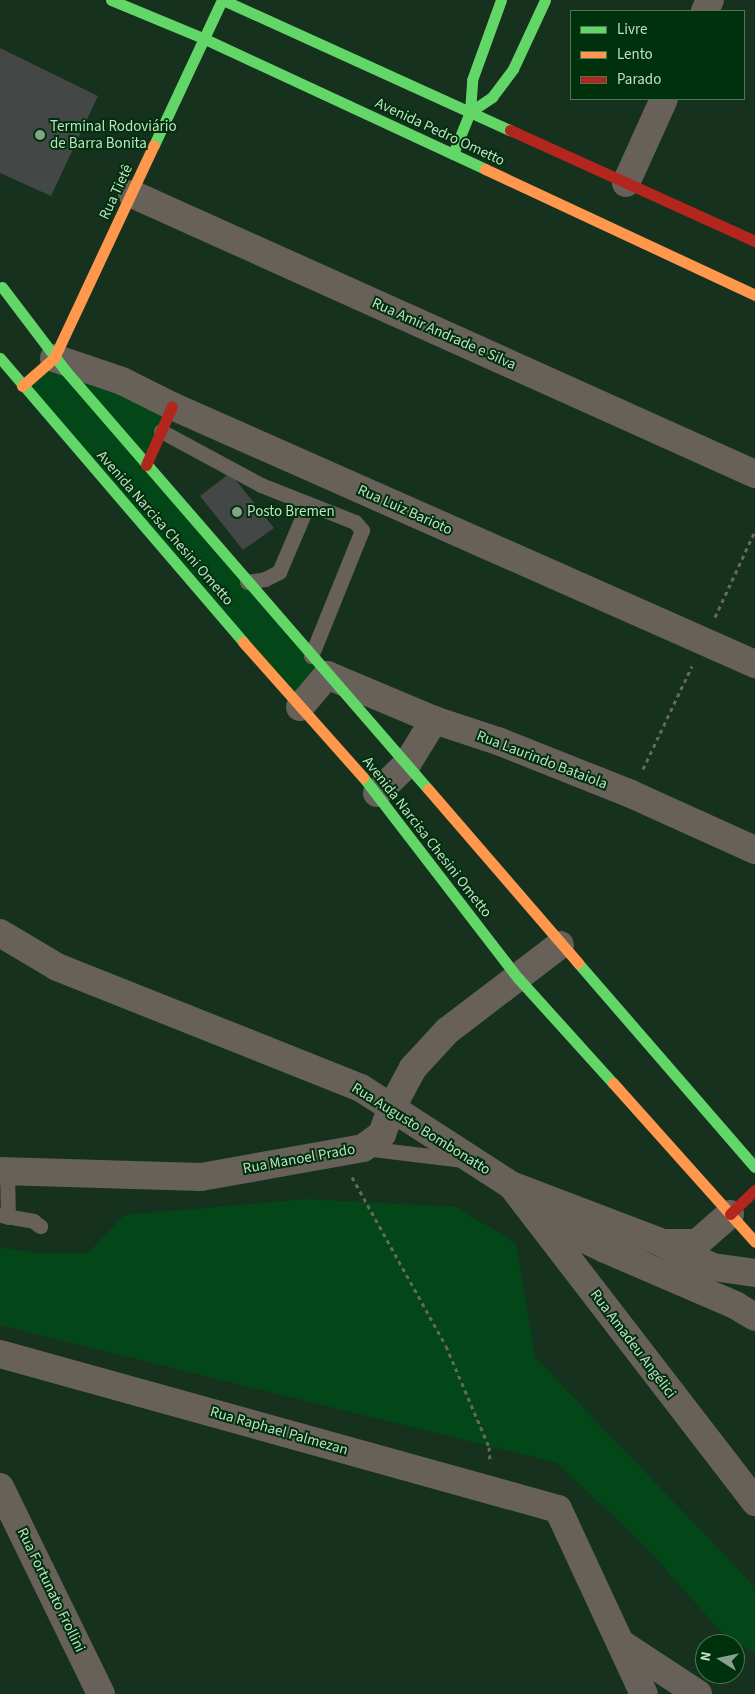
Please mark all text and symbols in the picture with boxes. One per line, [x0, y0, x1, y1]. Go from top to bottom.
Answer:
legend [570, 10, 745, 100]
text: Livre [617, 19, 647, 40]
text: Lento [617, 44, 653, 65]
text: Parado [617, 69, 661, 90]
street label: Avenida Pedro Ometto [372, 94, 508, 170]
place label: Terminal Rodoviário de Barra Bonita [50, 117, 177, 152]
marker: Terminal Rodoviário de Barra Bonita [34, 129, 46, 141]
street label: Rua Tietê [95, 162, 137, 222]
street label: Rua Amir Andrade e Silva [369, 294, 519, 374]
street label: Avenida Narcisa Chesini Ometto [93, 447, 237, 609]
street label: Rua Luiz Barioto [355, 481, 455, 539]
place label: Posto Bremen [247, 503, 335, 521]
marker: Posto Bremen [231, 506, 243, 518]
street label: Rua Laurindo Bataiola [474, 727, 610, 793]
street label: Avenida Narcisa Chesini Ometto [359, 753, 495, 921]
street label: Rua Augusto Bombonatto [348, 1079, 494, 1179]
street label: Rua Manoel Prado [241, 1140, 357, 1178]
street label: Rua Amadeu Angélici [586, 1286, 680, 1402]
street label: Rua Raphael Palmezan [208, 1403, 350, 1459]
street label: Rua Fortunato Frollini [13, 1525, 89, 1655]
north arrow [695, 1634, 745, 1684]
text: N [696, 1650, 717, 1663]

